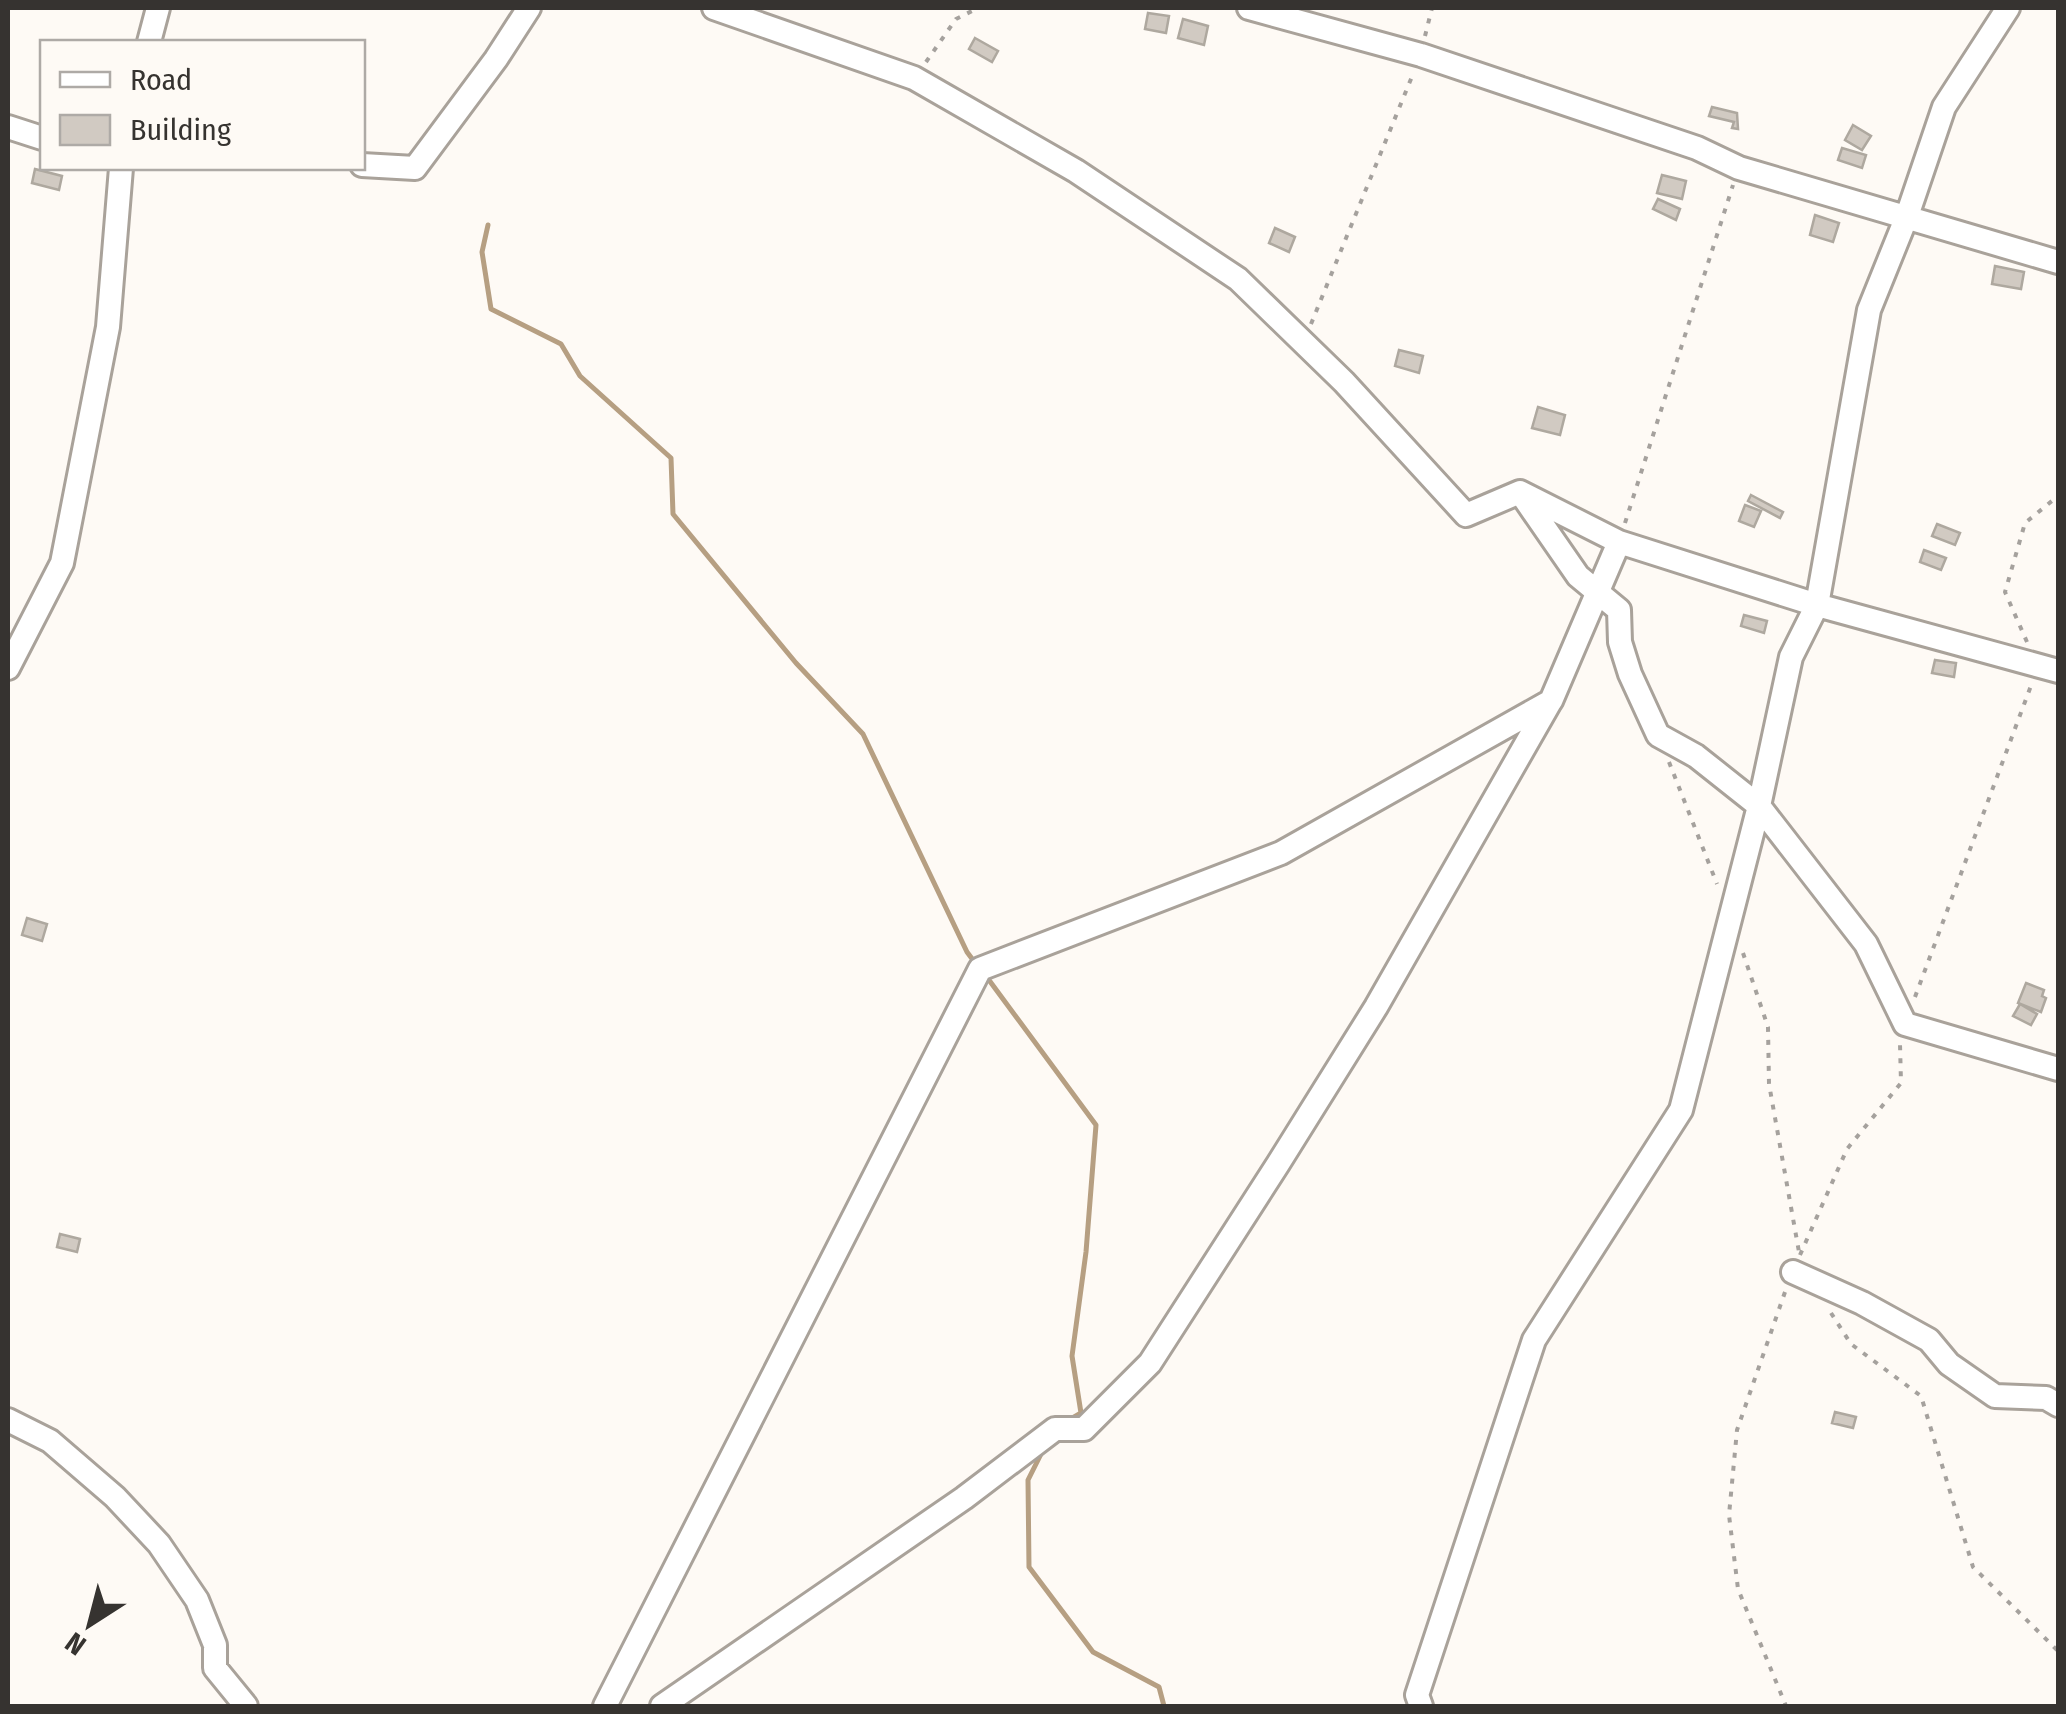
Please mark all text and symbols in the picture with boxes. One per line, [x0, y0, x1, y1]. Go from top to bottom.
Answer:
legend [40, 40, 365, 170]
text: Road [130, 62, 192, 98]
text: Building [130, 112, 232, 148]
north arrow [40, 1574, 140, 1674]
text: N [59, 1626, 92, 1662]

